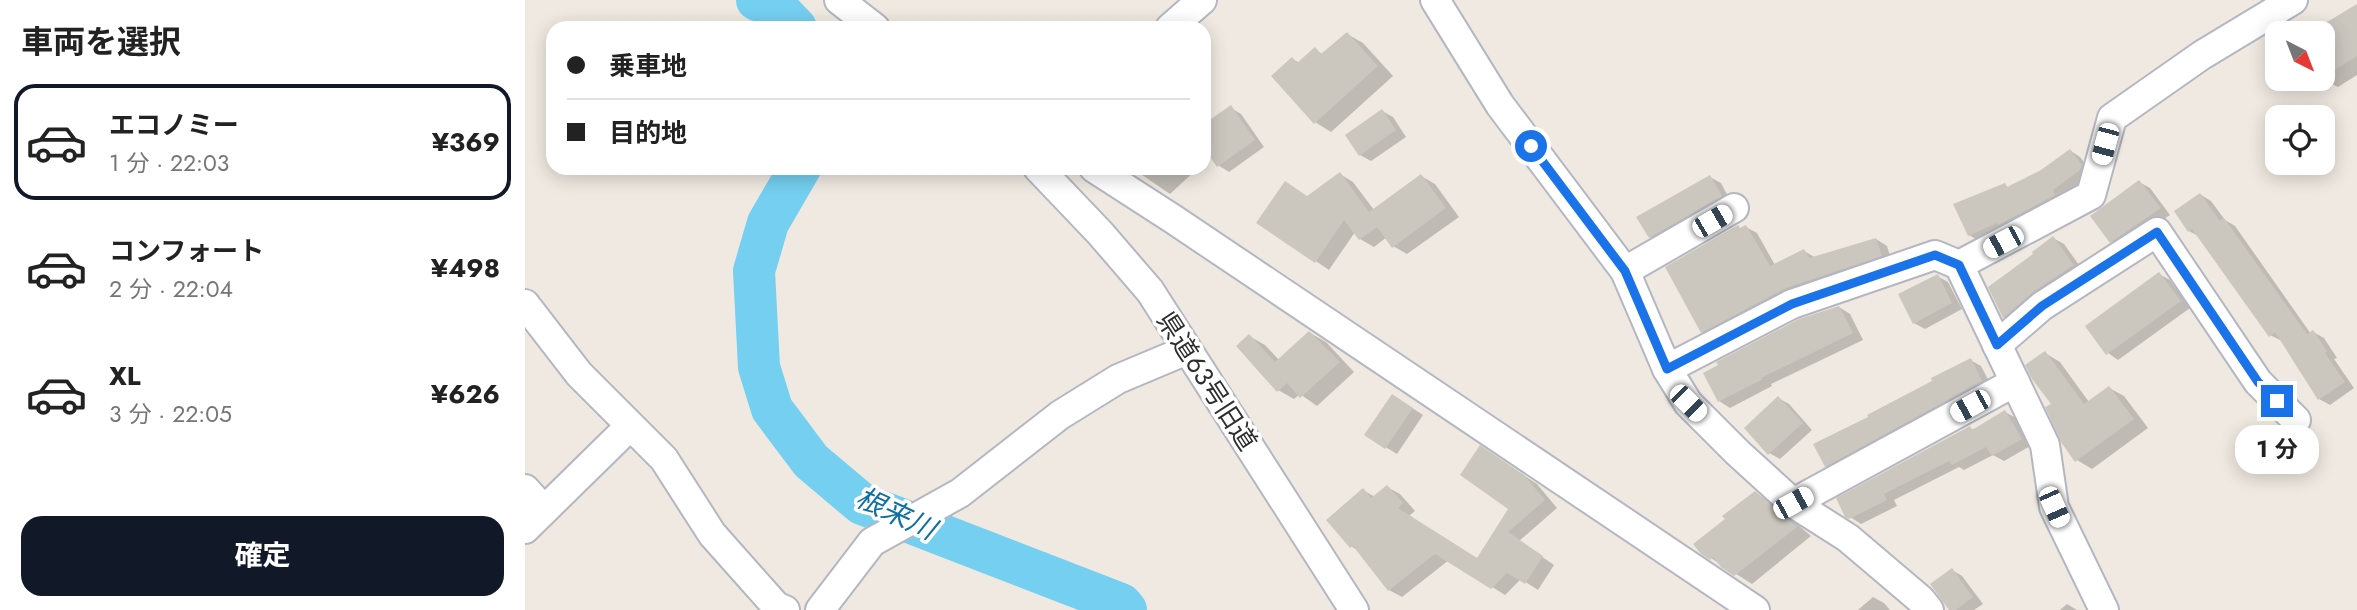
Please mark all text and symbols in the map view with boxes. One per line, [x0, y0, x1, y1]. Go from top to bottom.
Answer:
text: 車両を選択 [21, 19, 181, 65]
north arrow [2265, 21, 2335, 91]
map controls [2265, 21, 2335, 175]
text: 乗車地 [609, 47, 687, 85]
button: locate [2265, 105, 2335, 175]
text: エコノミー [109, 106, 239, 144]
icon: car [25, 111, 88, 174]
text: 目的地 [609, 114, 687, 152]
car [2090, 121, 2121, 167]
text: ¥369 [432, 123, 500, 161]
route start [1515, 130, 1547, 162]
text: 1 分 · 22:03 [109, 146, 229, 180]
car [1689, 201, 1736, 241]
car [1980, 223, 2027, 261]
text: コンフォート [109, 232, 264, 270]
icon: car [25, 237, 88, 300]
text: ¥498 [431, 249, 500, 287]
text: 2 分 · 22:04 [109, 272, 233, 306]
street label: 県道63号旧道 [1148, 304, 1266, 458]
text: XL [109, 357, 141, 395]
icon: car [25, 363, 88, 426]
text: ¥626 [431, 375, 500, 413]
car [1666, 381, 1711, 425]
route end [2261, 385, 2293, 417]
car [1947, 387, 1994, 425]
text: 3 分 · 22:05 [109, 397, 232, 431]
callout: 1 分 [2235, 426, 2319, 474]
text: 1 分 [2256, 432, 2298, 466]
water label: 根来川 [849, 477, 945, 551]
car [1770, 484, 1817, 522]
car [2036, 484, 2073, 530]
button: 確定 [21, 516, 504, 596]

